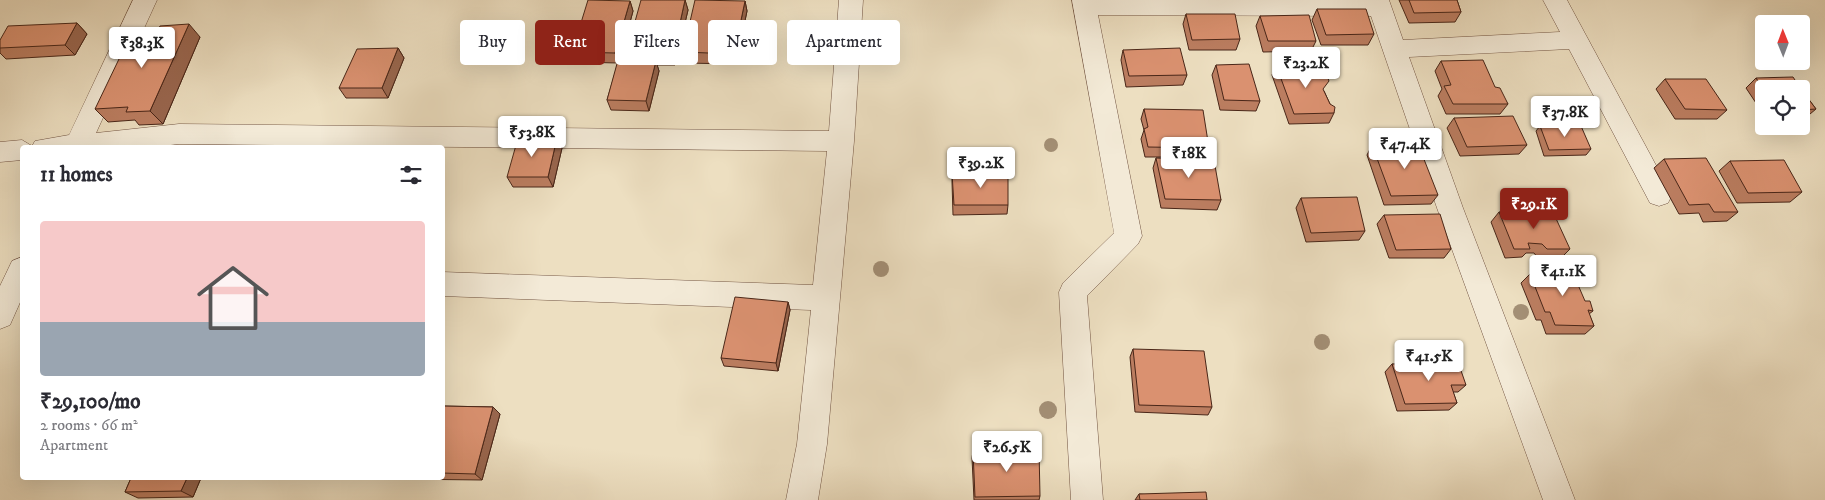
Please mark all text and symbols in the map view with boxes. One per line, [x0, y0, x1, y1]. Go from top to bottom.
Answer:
north arrow [1755, 15, 1810, 70]
map controls [1755, 15, 1810, 135]
chip: Buy [460, 20, 525, 65]
chip: Rent [535, 20, 605, 65]
chip: Filters [615, 20, 698, 65]
chip: New [708, 20, 777, 65]
chip: Apartment [787, 20, 900, 65]
pin: ₹38.3K [101, 27, 183, 69]
text: ₹38.3K [120, 33, 164, 53]
pin: ₹23.2K [1265, 46, 1347, 89]
text: ₹23.2K [1283, 53, 1329, 73]
button: locate [1755, 80, 1810, 135]
pin: ₹37.8K [1524, 96, 1606, 138]
text: ₹37.8K [1542, 102, 1588, 122]
pin: ₹53.8K [491, 116, 573, 158]
text: ₹53.8K [509, 122, 555, 142]
pin: ₹47.4K [1364, 128, 1446, 170]
text: ₹47.4K [1380, 134, 1430, 154]
pin: ₹18K [1159, 136, 1219, 179]
text: ₹18K [1172, 143, 1206, 163]
pin: ₹39.2K [940, 146, 1022, 189]
text: ₹39.2K [958, 153, 1004, 173]
icon: filters [397, 161, 425, 189]
text: 11 homes [40, 162, 113, 188]
pin: ₹29.1K [1493, 188, 1575, 230]
text: ₹29.1K [1511, 194, 1557, 214]
icon: home [188, 253, 278, 343]
pin: ₹41.1K [1522, 254, 1604, 297]
text: ₹41.1K [1540, 261, 1586, 281]
pin: ₹41.5K [1388, 340, 1470, 382]
text: ₹41.5K [1405, 346, 1453, 366]
text: ₹29,100/mo [40, 389, 140, 415]
text: 2 rooms · 66 m² [40, 415, 138, 435]
pin: ₹26.5K [966, 430, 1048, 473]
text: Apartment [40, 435, 108, 455]
text: ₹26.5K [983, 437, 1031, 457]

